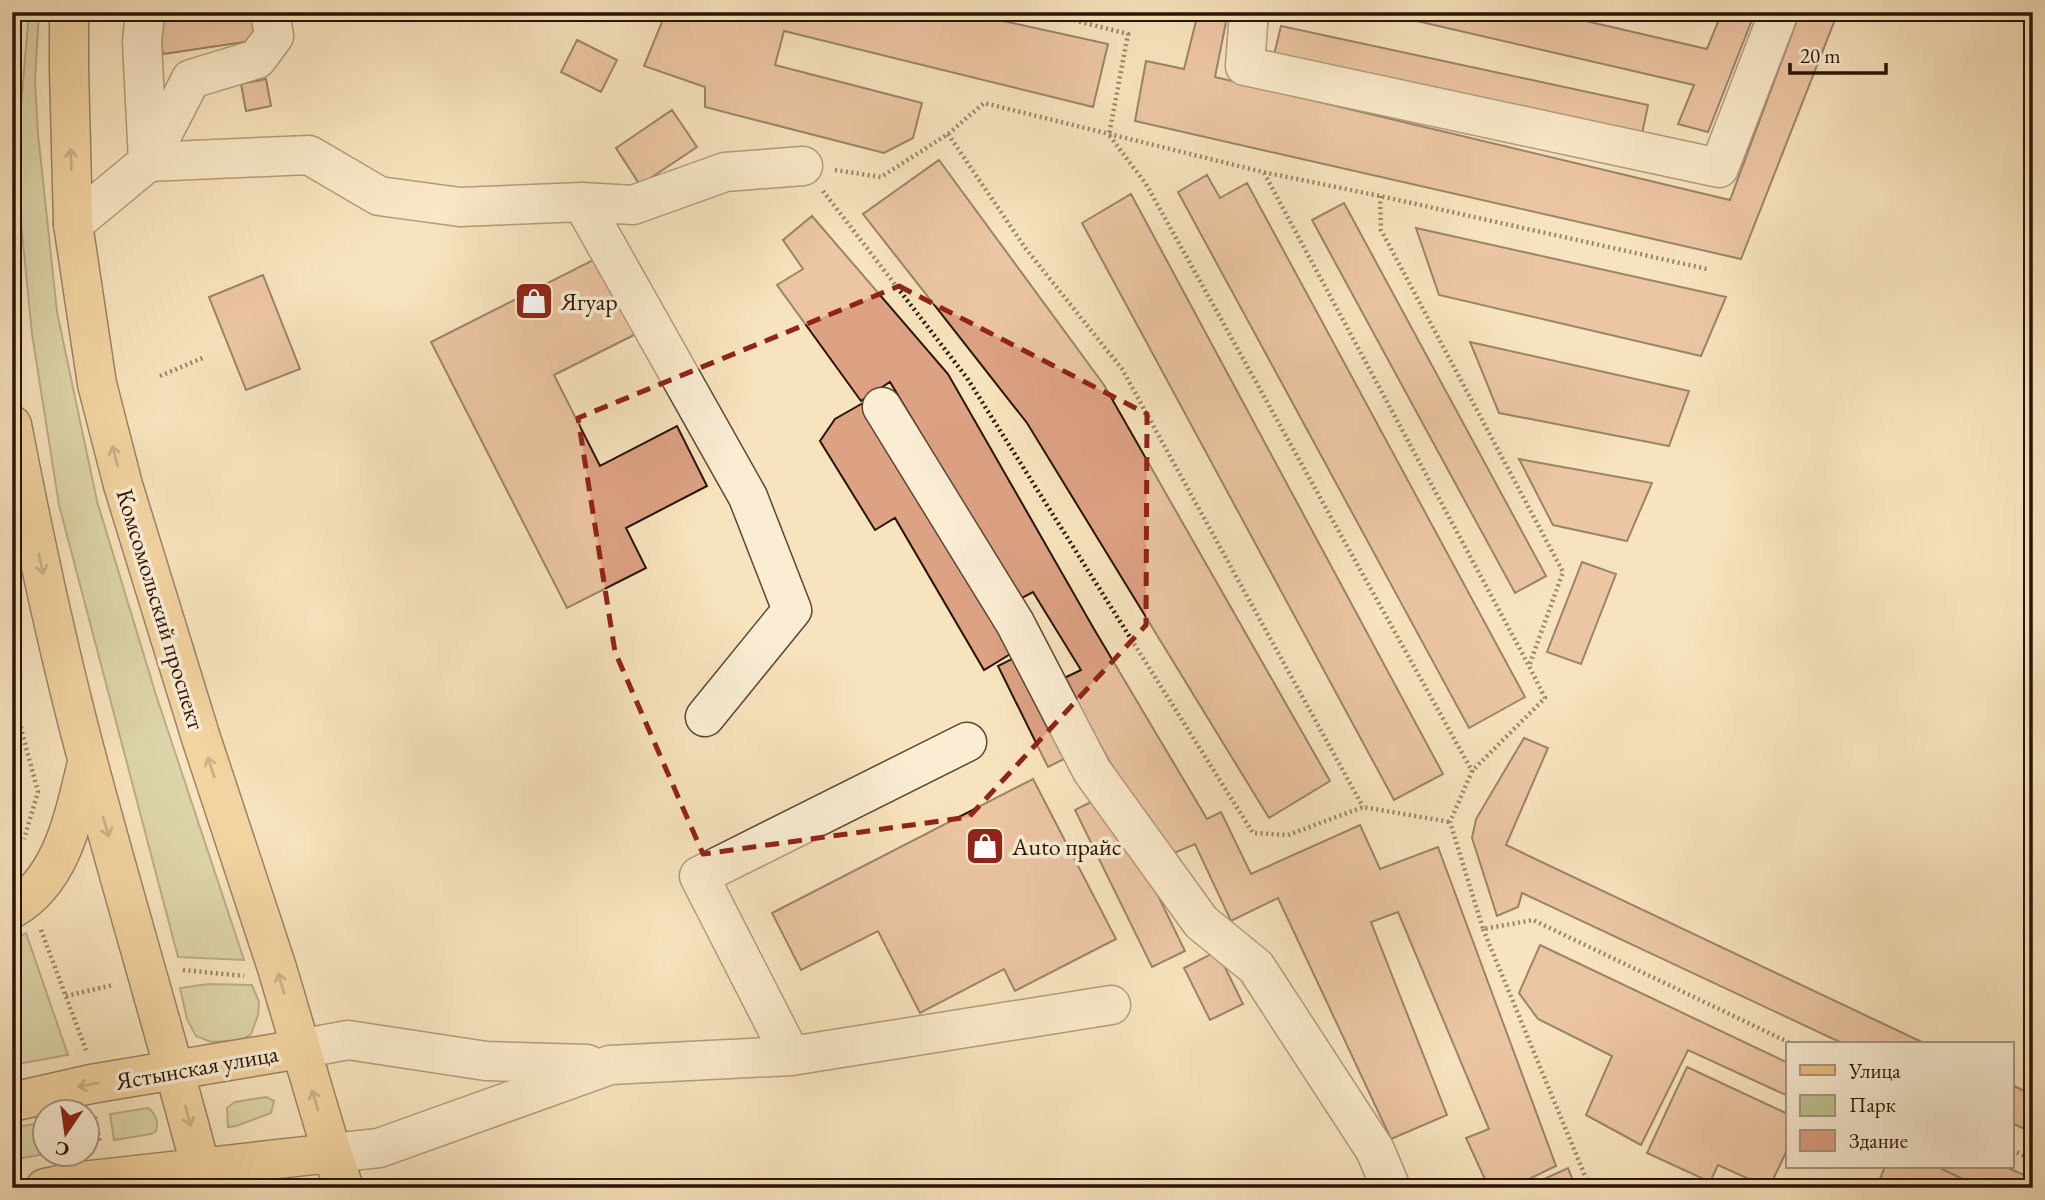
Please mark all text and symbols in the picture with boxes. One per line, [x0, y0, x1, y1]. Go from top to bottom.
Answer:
scale bar [1790, 32, 1886, 76]
text: 20 m [1800, 42, 1841, 69]
one-way arrow [64, 148, 78, 171]
shop icon: Ягуар [513, 280, 555, 322]
place label: Ягуар [560, 286, 618, 317]
one-way arrow [108, 445, 121, 467]
street label: Комсомольский проспект [110, 485, 212, 733]
one-way arrow [34, 552, 48, 575]
one-way arrow [204, 757, 216, 779]
one-way arrow [101, 815, 114, 837]
shop icon: Auto прайс [964, 825, 1006, 867]
place label: Auto прайс [1011, 831, 1122, 862]
one-way arrow [274, 973, 287, 995]
street label: Ястынская улица [112, 1037, 281, 1097]
legend [1786, 1042, 2014, 1168]
text: Улица [1848, 1057, 1901, 1084]
one-way arrow [77, 1079, 100, 1093]
one-way arrow [308, 1089, 321, 1111]
text: Парк [1849, 1091, 1896, 1118]
north arrow [32, 1098, 102, 1168]
one-way arrow [182, 1105, 195, 1127]
text: Здание [1849, 1127, 1908, 1154]
text: С [53, 1135, 72, 1163]

